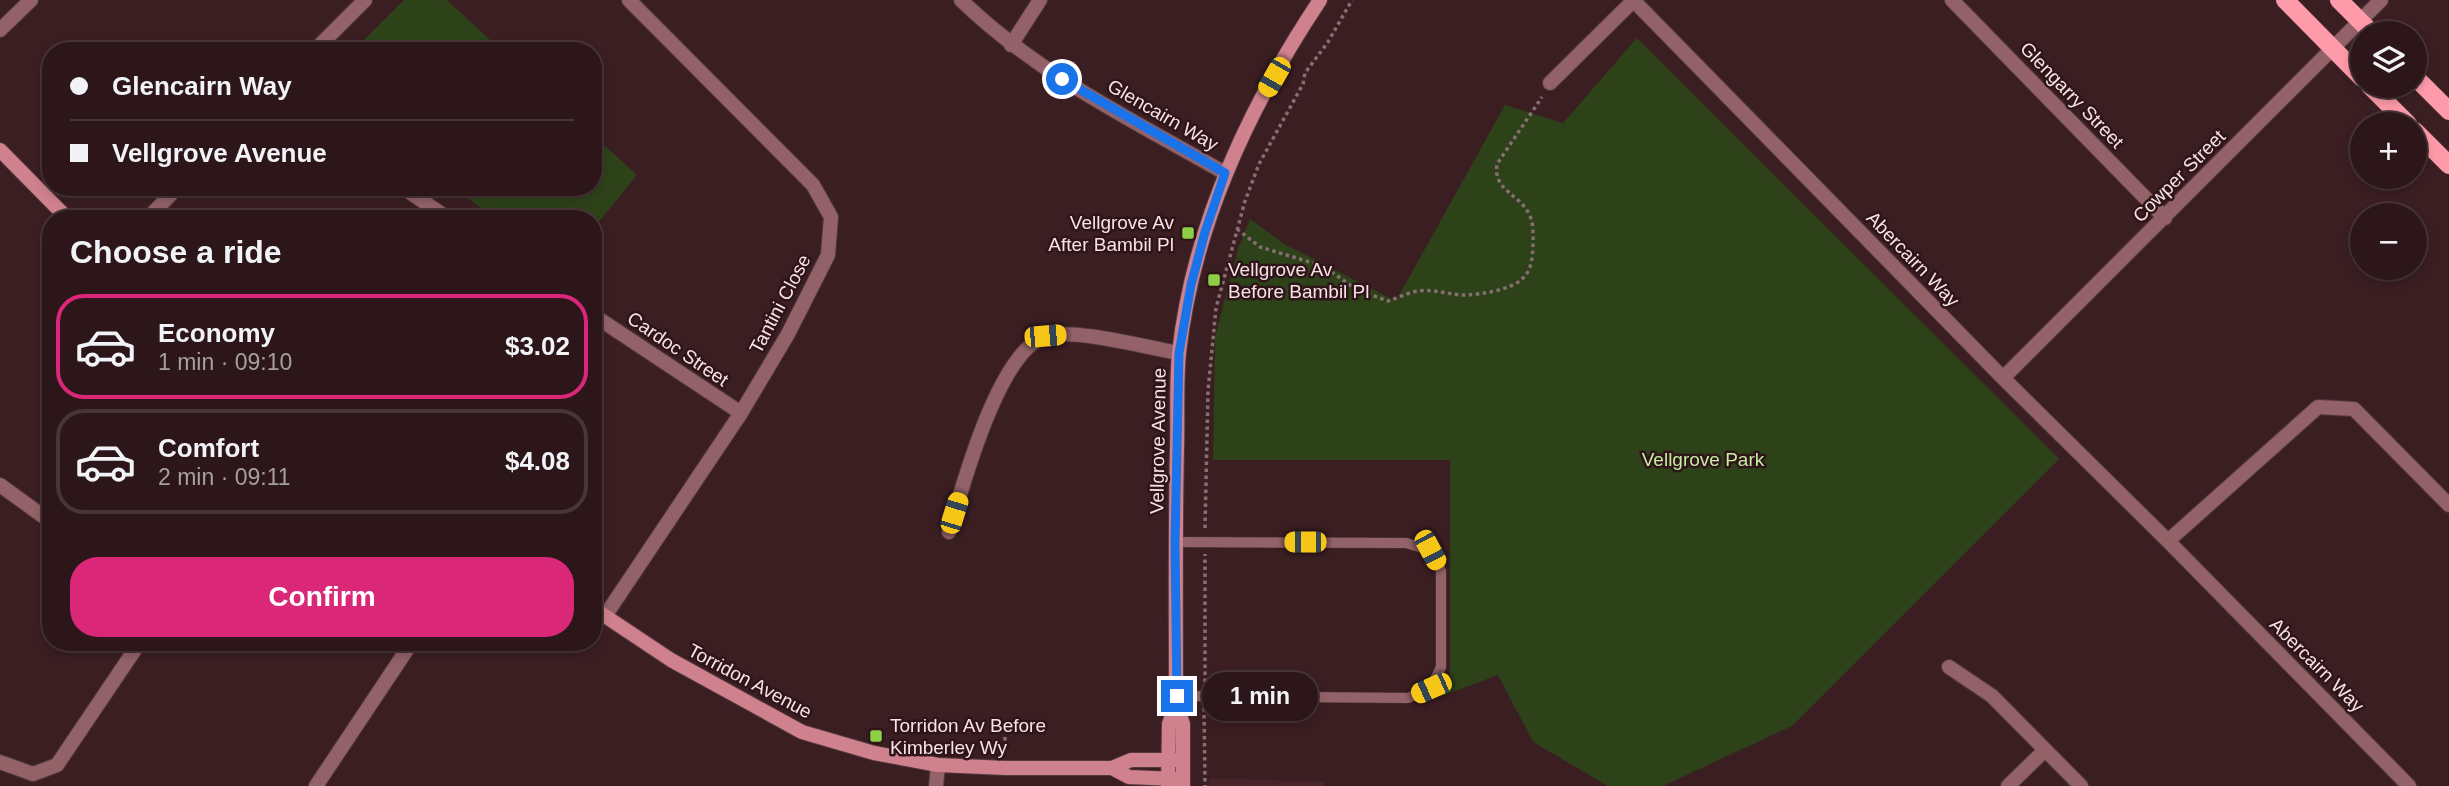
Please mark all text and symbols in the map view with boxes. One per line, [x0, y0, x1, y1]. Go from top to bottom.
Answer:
map controls [2350, 21, 2427, 280]
button: layers [2350, 21, 2427, 98]
street label: Glengarry Street [2016, 38, 2128, 153]
car [1255, 54, 1294, 100]
route start [1046, 63, 1078, 95]
text: Glencairn Way [112, 71, 292, 101]
street label: Glencairn Way [1104, 75, 1222, 155]
button: + [2350, 112, 2427, 189]
street label: Cowper Street [2129, 125, 2230, 226]
text: Vellgrove Avenue [112, 138, 327, 168]
button: − [2350, 203, 2427, 280]
street label: Abercairn Way [1862, 207, 1964, 311]
place label: Vellgrove Av After Bambil Pl [1048, 212, 1174, 255]
marker: Vellgrove Av After Bambil Pl [1180, 225, 1196, 241]
text: Choose a ride [70, 234, 282, 270]
street label: Tantini Close [745, 251, 815, 357]
place label: Vellgrove Av Before Bambil Pl [1228, 259, 1370, 302]
marker: Vellgrove Av Before Bambil Pl [1206, 272, 1222, 288]
street label: Cardoc Street [624, 308, 733, 391]
icon: car [74, 315, 137, 378]
text: Economy [158, 318, 275, 348]
car [1024, 324, 1067, 348]
text: $3.02 [505, 331, 570, 361]
text: 1 min · 09:10 [158, 349, 292, 375]
street label: Vellgrove Avenue [1146, 368, 1170, 514]
icon: car [74, 430, 137, 493]
text: Comfort [158, 433, 259, 463]
text: $4.08 [505, 446, 570, 476]
park label: Vellgrove Park [1642, 449, 1765, 470]
text: 2 min · 09:11 [158, 464, 291, 490]
car [938, 490, 971, 536]
car [1411, 527, 1450, 573]
car [1285, 532, 1327, 553]
button: Confirm [70, 557, 574, 637]
street label: Abercairn Way [2266, 614, 2369, 717]
street label: Torridon Avenue [685, 640, 815, 722]
car [1408, 670, 1455, 706]
callout: 1 min [1202, 672, 1317, 720]
route end [1161, 680, 1193, 712]
text: 1 min [1230, 683, 1290, 709]
place label: Torridon Av Before Kimberley Wy [890, 715, 1046, 758]
marker: Torridon Av Before Kimberley Wy [868, 728, 884, 744]

